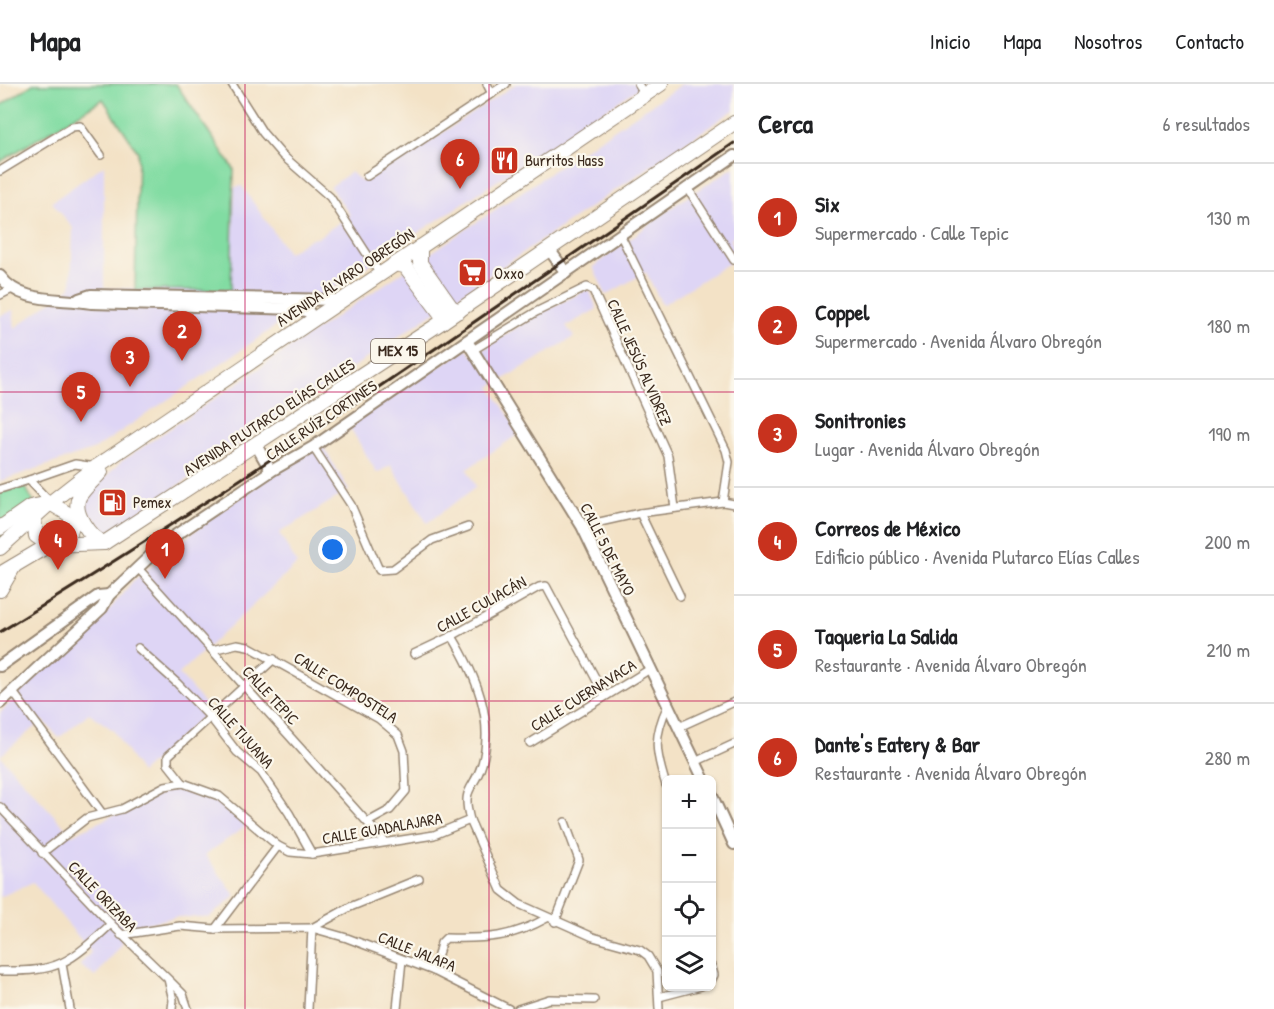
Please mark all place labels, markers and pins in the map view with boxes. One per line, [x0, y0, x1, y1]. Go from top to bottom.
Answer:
pin: 6 [440, 140, 480, 189]
restaurant icon: Burritos Hass [488, 144, 520, 176]
place label: Burritos Hass [525, 149, 603, 171]
supermarket icon: Oxxo [457, 257, 489, 289]
place label: Oxxo [494, 262, 524, 284]
pin: 2 [162, 312, 201, 361]
pin: 3 [110, 338, 150, 387]
pin: 5 [62, 372, 100, 422]
fuel station icon: Pemex [96, 486, 128, 518]
place label: Pemex [133, 491, 171, 513]
pin: 4 [38, 520, 78, 570]
pin: 1 [146, 530, 184, 579]

